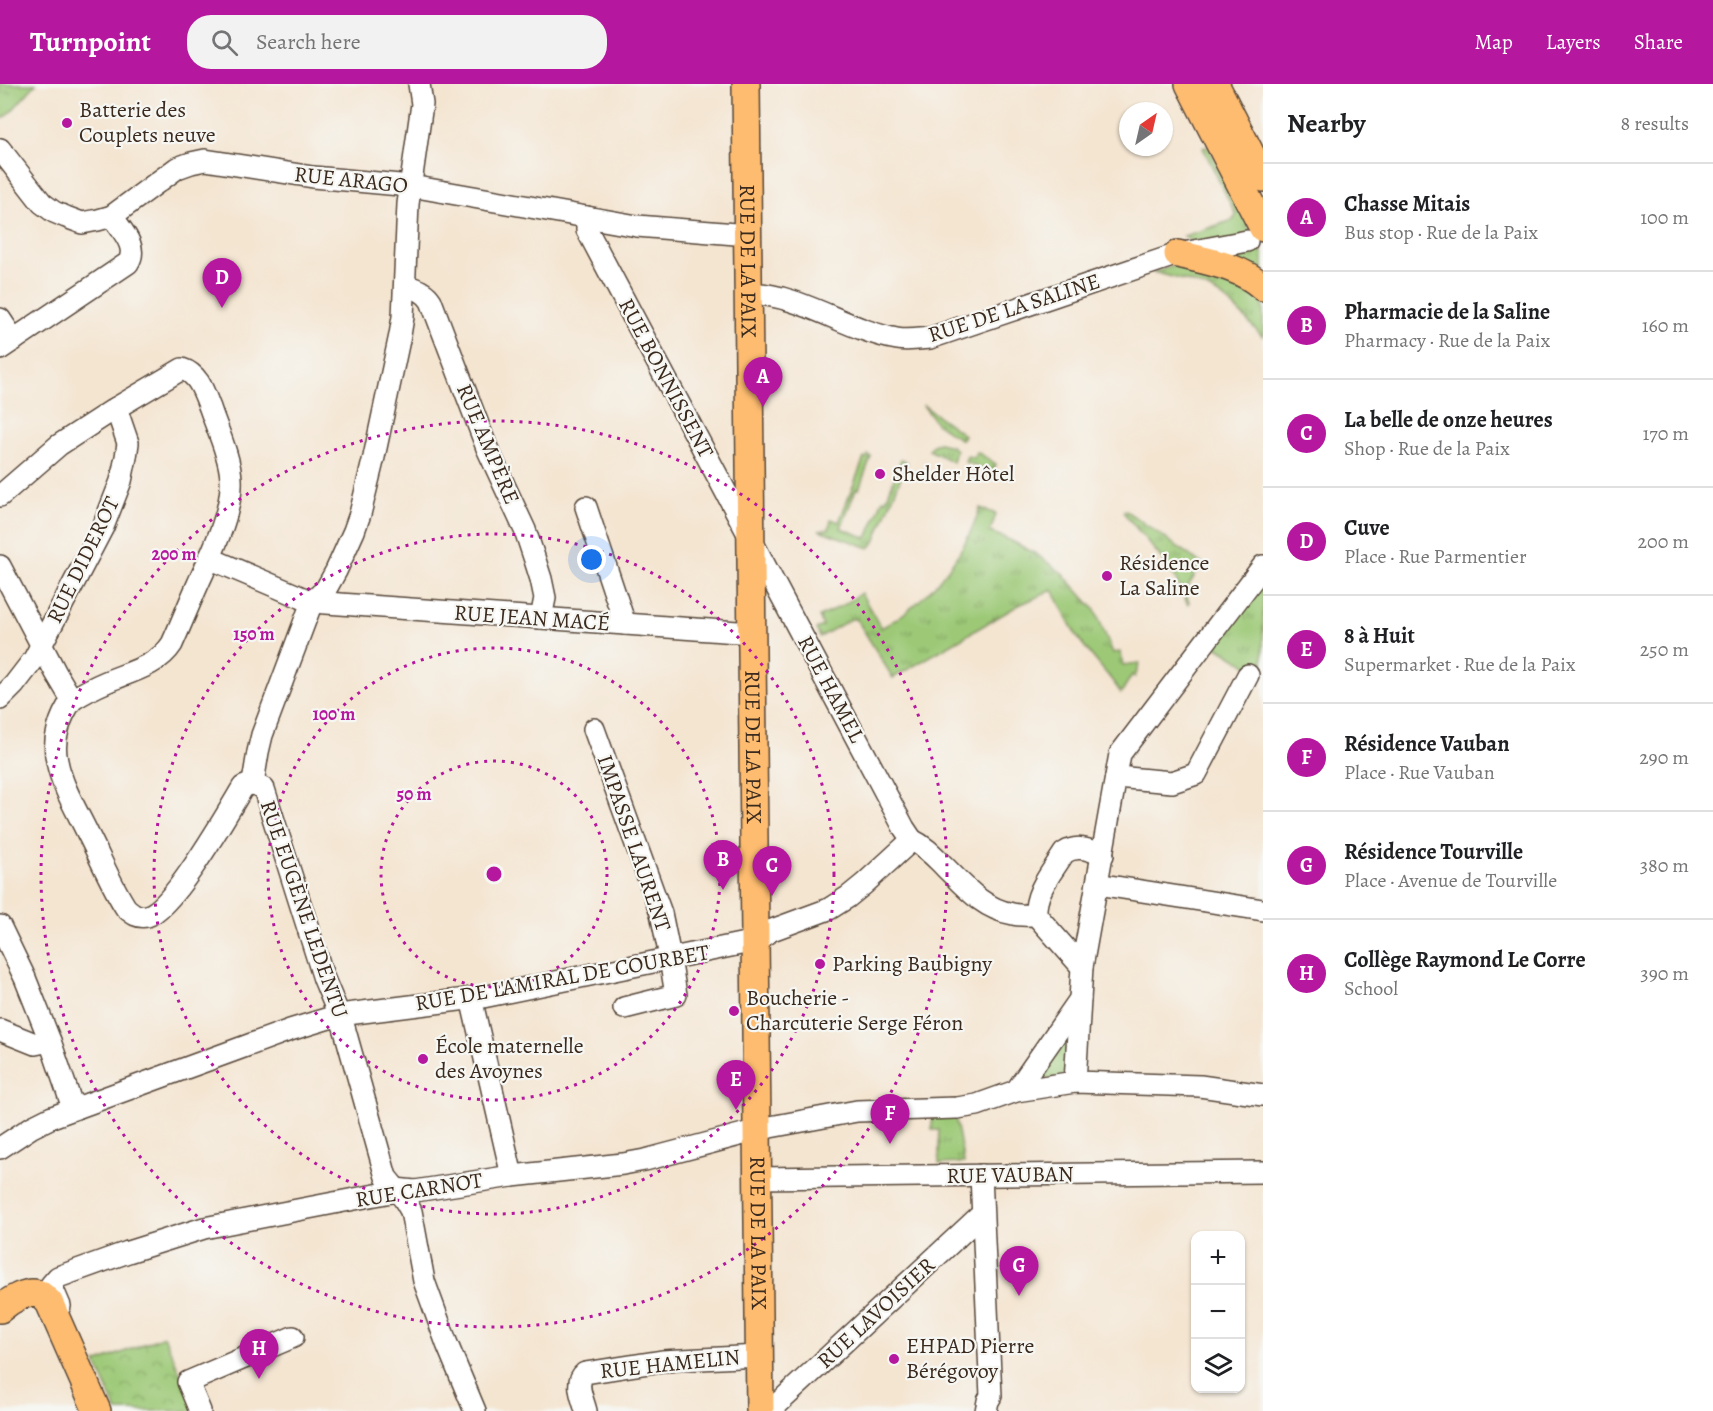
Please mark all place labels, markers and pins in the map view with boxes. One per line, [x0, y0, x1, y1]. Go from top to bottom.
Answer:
place label: Batterie des Couplets neuve [79, 95, 216, 150]
marker: Batterie des Couplets neuve [60, 116, 74, 130]
pin: D [202, 258, 242, 308]
pin: A [744, 358, 783, 407]
place label: Shelder Hôtel [892, 459, 1014, 489]
marker: Shelder Hôtel [873, 467, 887, 481]
place label: Résidence La Saline [1119, 548, 1209, 603]
marker: Résidence La Saline [1100, 569, 1114, 583]
pin: B [704, 840, 742, 890]
pin: C [752, 846, 792, 896]
centre of rings [484, 864, 504, 884]
place label: Parking Baubigny [832, 949, 992, 979]
marker: Parking Baubigny [813, 957, 827, 971]
place label: Boucherie - Charcuterie Serge Féron [746, 983, 963, 1038]
marker: Boucherie - Charcuterie Serge Féron [727, 1004, 741, 1018]
place label: École maternelle des Avoynes [435, 1031, 584, 1086]
marker: École maternelle des Avoynes [416, 1052, 430, 1066]
pin: E [716, 1060, 756, 1110]
pin: F [870, 1094, 910, 1144]
pin: G [1000, 1246, 1038, 1296]
pin: H [240, 1330, 278, 1379]
place label: EHPAD Pierre Bérégovoy [906, 1331, 1034, 1386]
marker: EHPAD Pierre Bérégovoy [887, 1352, 901, 1366]

